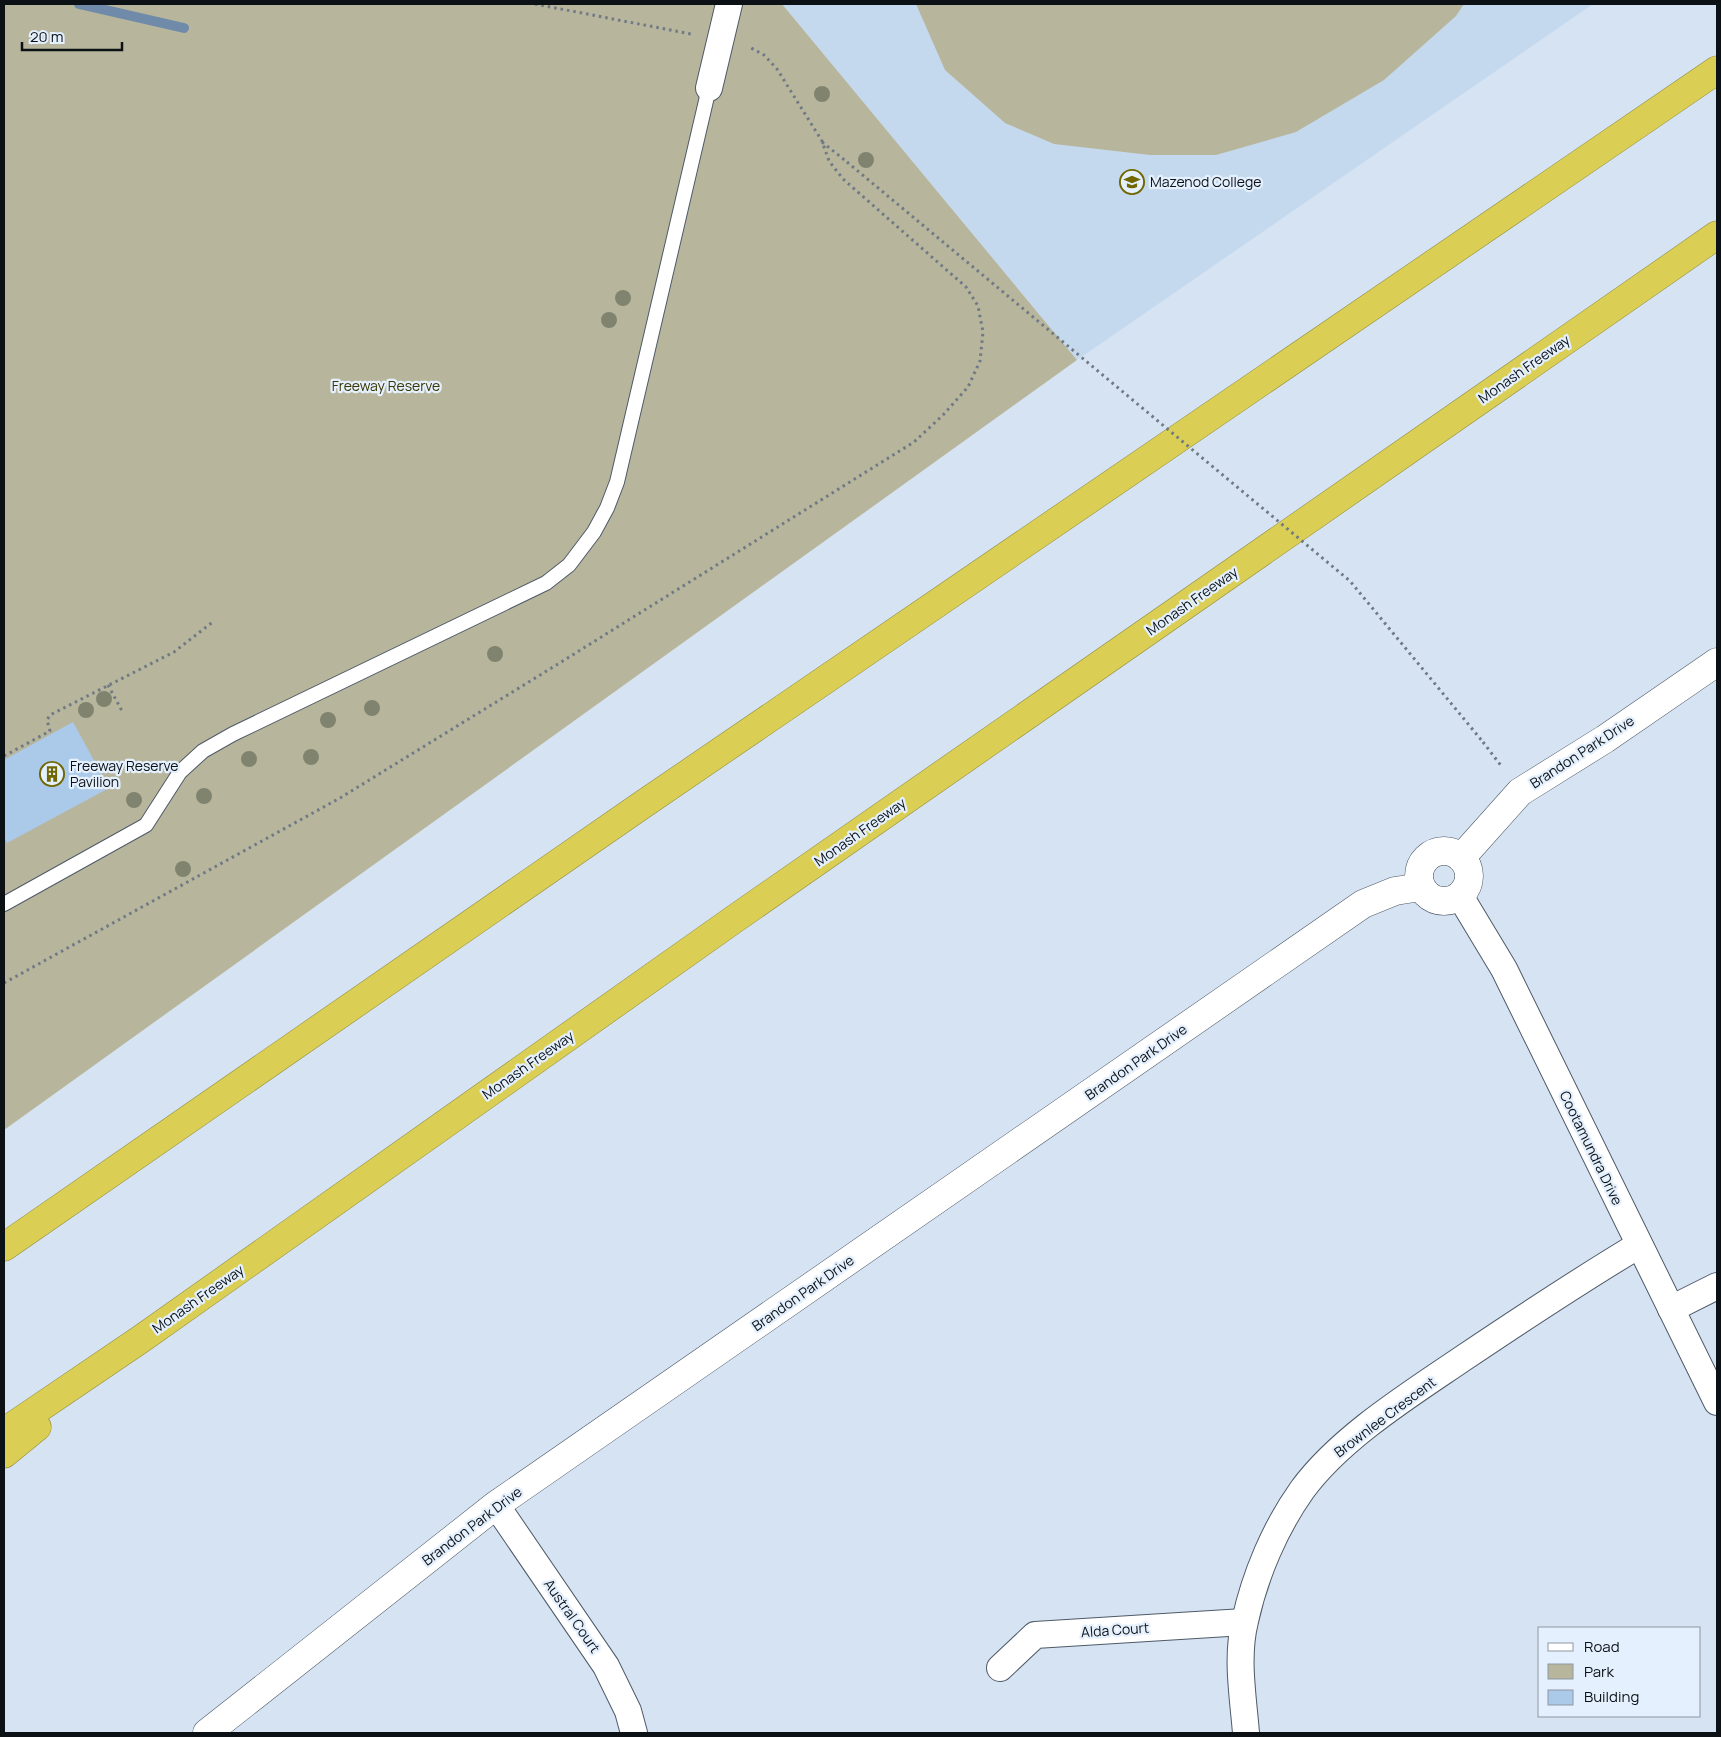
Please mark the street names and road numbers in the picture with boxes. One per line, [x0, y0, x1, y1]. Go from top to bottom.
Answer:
street label: Monash Freeway [1474, 330, 1574, 407]
street label: Monash Freeway [1142, 562, 1242, 639]
street label: Brandon Park Drive [1526, 711, 1637, 792]
street label: Monash Freeway [810, 793, 910, 870]
street label: Brandon Park Drive [1081, 1019, 1191, 1104]
street label: Monash Freeway [478, 1026, 578, 1103]
street label: Cootamundra Drive [1556, 1088, 1627, 1208]
street label: Brandon Park Drive [748, 1250, 858, 1335]
street label: Monash Freeway [148, 1260, 248, 1337]
street label: Brownlee Crescent [1330, 1372, 1440, 1461]
street label: Brandon Park Drive [418, 1482, 526, 1569]
street label: Austral Court [540, 1575, 605, 1657]
street label: Alda Court [1080, 1618, 1150, 1641]

